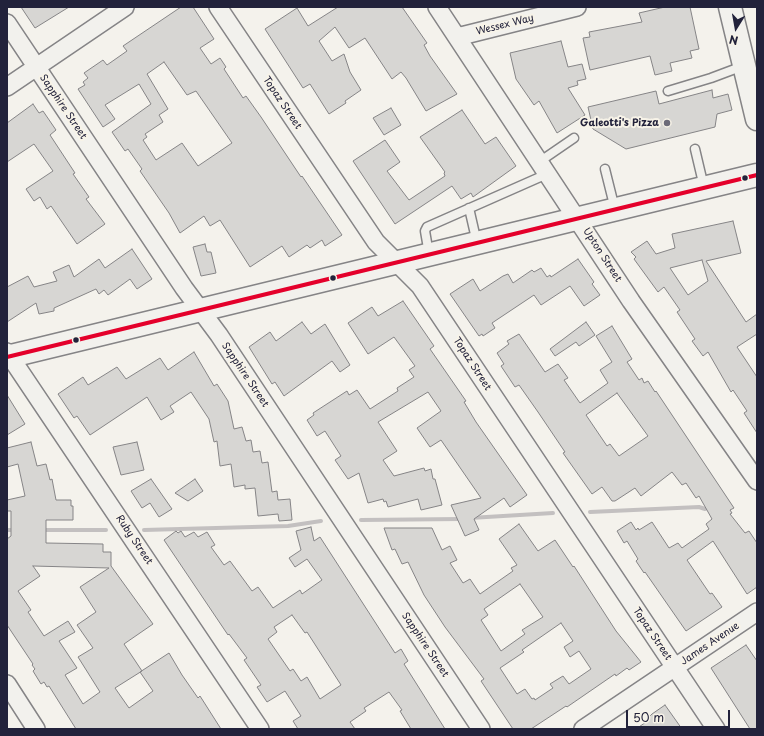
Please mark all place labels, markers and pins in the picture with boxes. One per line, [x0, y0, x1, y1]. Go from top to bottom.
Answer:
place label: Galeotti's Pizza [580, 117, 659, 129]
marker: Galeotti's Pizza [662, 118, 672, 128]
unlabelled marker [740, 173, 750, 183]
unlabelled marker [328, 273, 338, 283]
unlabelled marker [71, 335, 81, 345]

